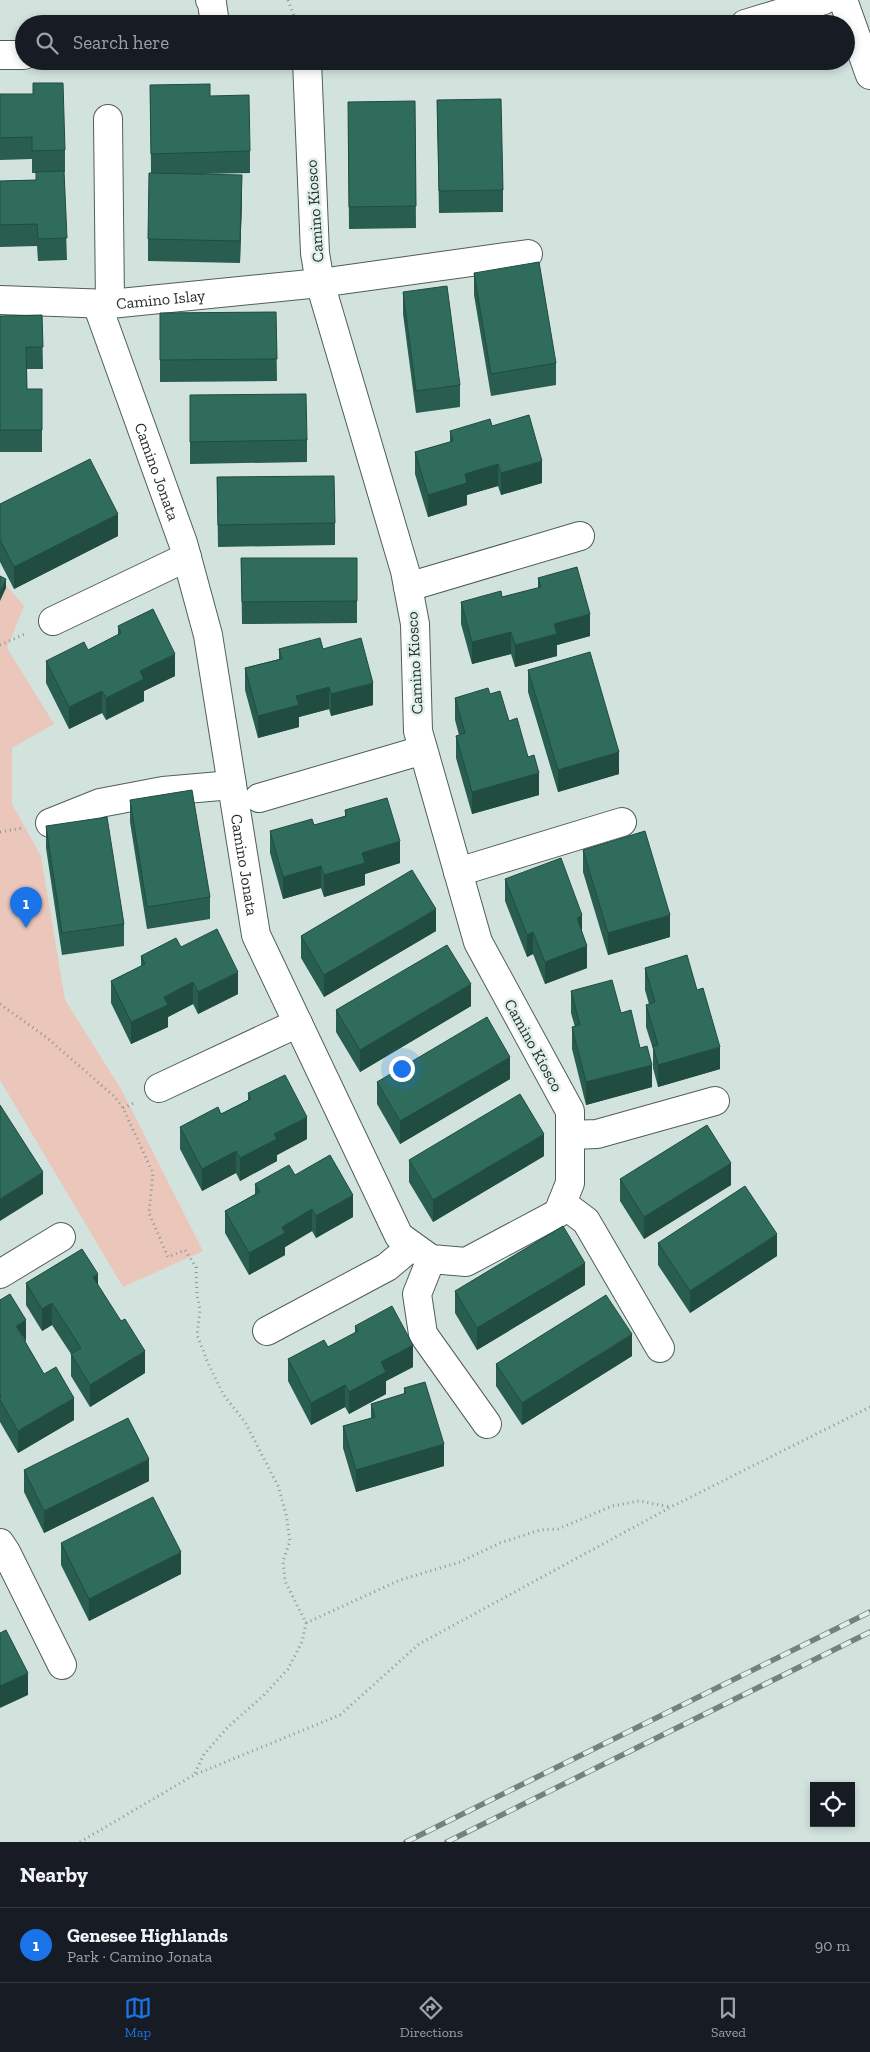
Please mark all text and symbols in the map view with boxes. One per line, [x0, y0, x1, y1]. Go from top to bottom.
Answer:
search box [15, 15, 855, 70]
icon: search [33, 29, 61, 57]
text: Search here [73, 31, 169, 54]
street label: Camino Kiosco [301, 159, 328, 263]
street label: Camino Islay [115, 285, 207, 313]
street label: Camino Jonata [130, 420, 183, 523]
street label: Camino Kiosco [402, 611, 427, 715]
street label: Camino Jonata [227, 813, 262, 917]
pin: 1 [10, 887, 42, 928]
street label: Camino Kiosco [500, 996, 567, 1095]
your location [389, 1056, 415, 1082]
map controls [810, 1782, 855, 1827]
button: locate [810, 1782, 855, 1827]
text: Nearby [20, 1862, 88, 1887]
text: Genesee Highlands [67, 1924, 228, 1947]
text: 1 [33, 1936, 39, 1955]
text: 90 m [815, 1936, 850, 1955]
text: Park · Camino Jonata [67, 1947, 212, 1966]
tab: Map [124, 1994, 152, 2041]
tab: Directions [400, 1994, 463, 2041]
tab: Saved [711, 1994, 746, 2041]

